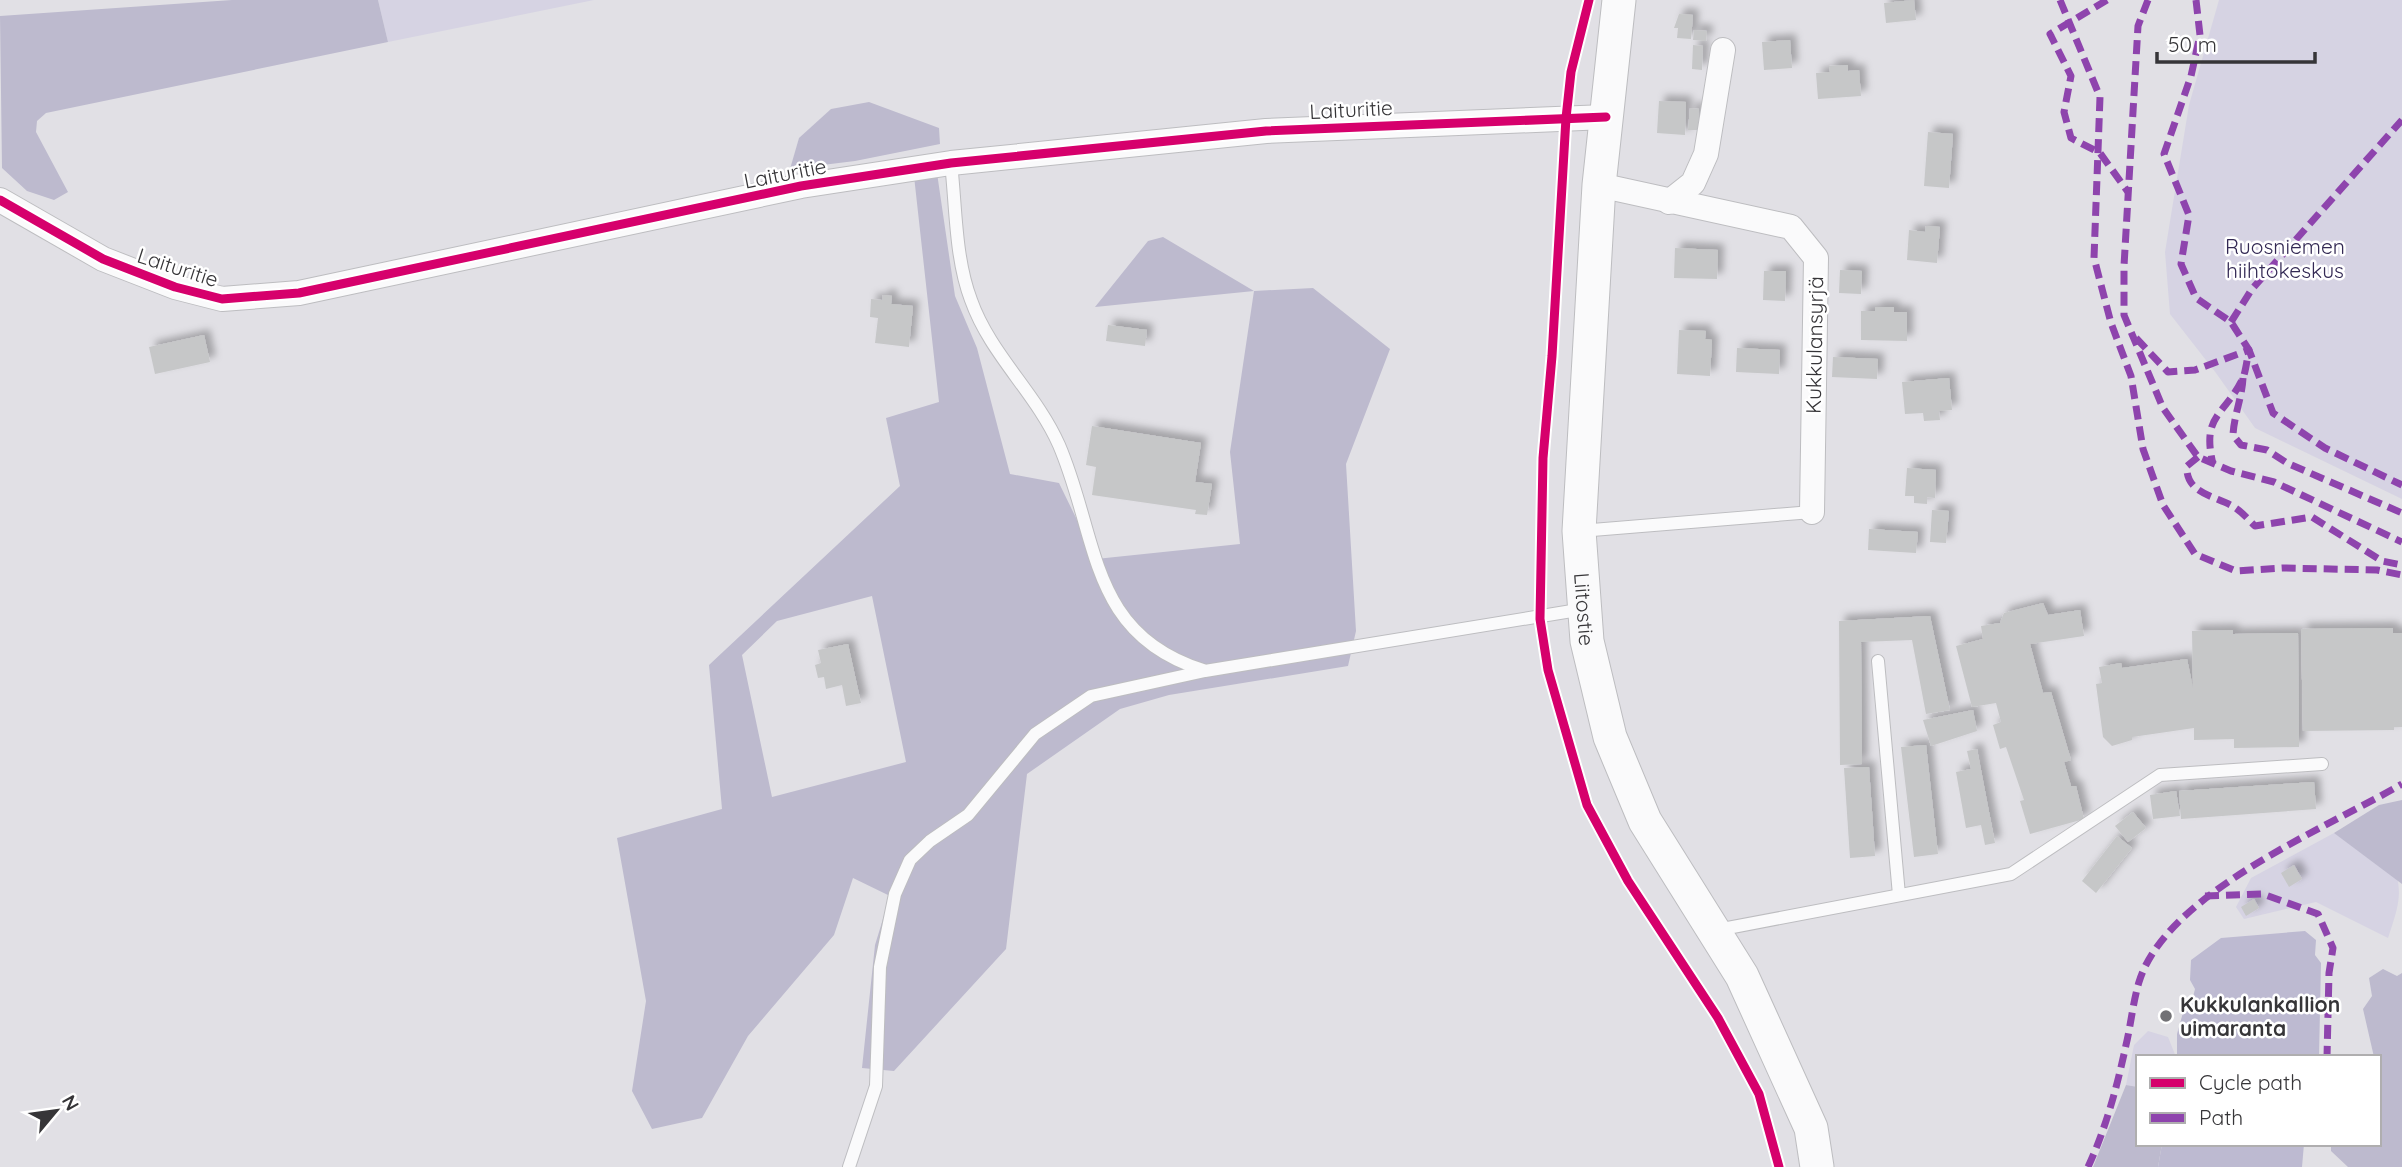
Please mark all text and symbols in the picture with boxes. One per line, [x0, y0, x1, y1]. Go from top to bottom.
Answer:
scale bar [2157, 21, 2314, 65]
text: 50 m [2168, 31, 2217, 57]
street label: Laituritie [1309, 94, 1393, 124]
street label: Laituritie [742, 152, 828, 194]
park label: Ruosniemen hiihtokeskus [2225, 233, 2345, 283]
street label: Laituritie [134, 242, 222, 292]
street label: Kukkulansyrjä [1800, 276, 1828, 414]
street label: Liitostie [1569, 572, 1600, 647]
place label: Kukkulankallion uimaranta [2180, 991, 2340, 1041]
marker: Kukkulankallion uimaranta [2158, 1008, 2174, 1024]
legend [2136, 1055, 2381, 1146]
text: Cycle path [2199, 1069, 2302, 1095]
north arrow [21, 1076, 91, 1146]
text: N [57, 1091, 85, 1115]
text: Path [2199, 1104, 2243, 1130]

